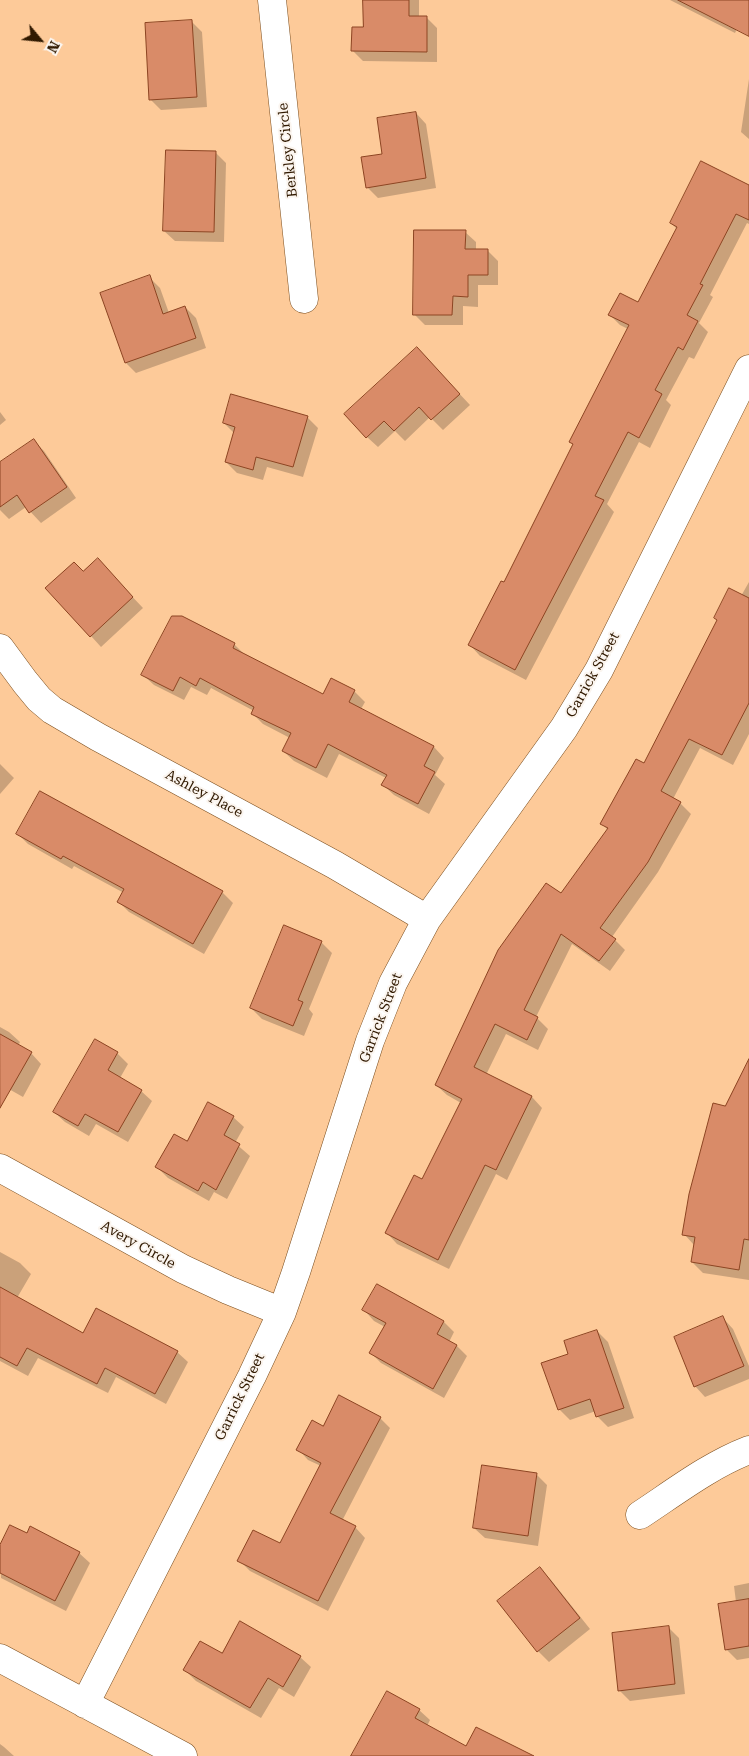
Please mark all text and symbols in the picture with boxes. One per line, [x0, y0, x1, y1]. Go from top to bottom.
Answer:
north arrow [15, 15, 65, 65]
text: N [44, 39, 63, 56]
street label: Berkley Circle [275, 102, 301, 198]
street label: Garrick Street [563, 629, 623, 721]
street label: Ashley Place [162, 767, 246, 821]
street label: Garrick Street [356, 971, 406, 1065]
street label: Avery Circle [98, 1218, 178, 1272]
street label: Garrick Street [212, 1351, 268, 1443]

